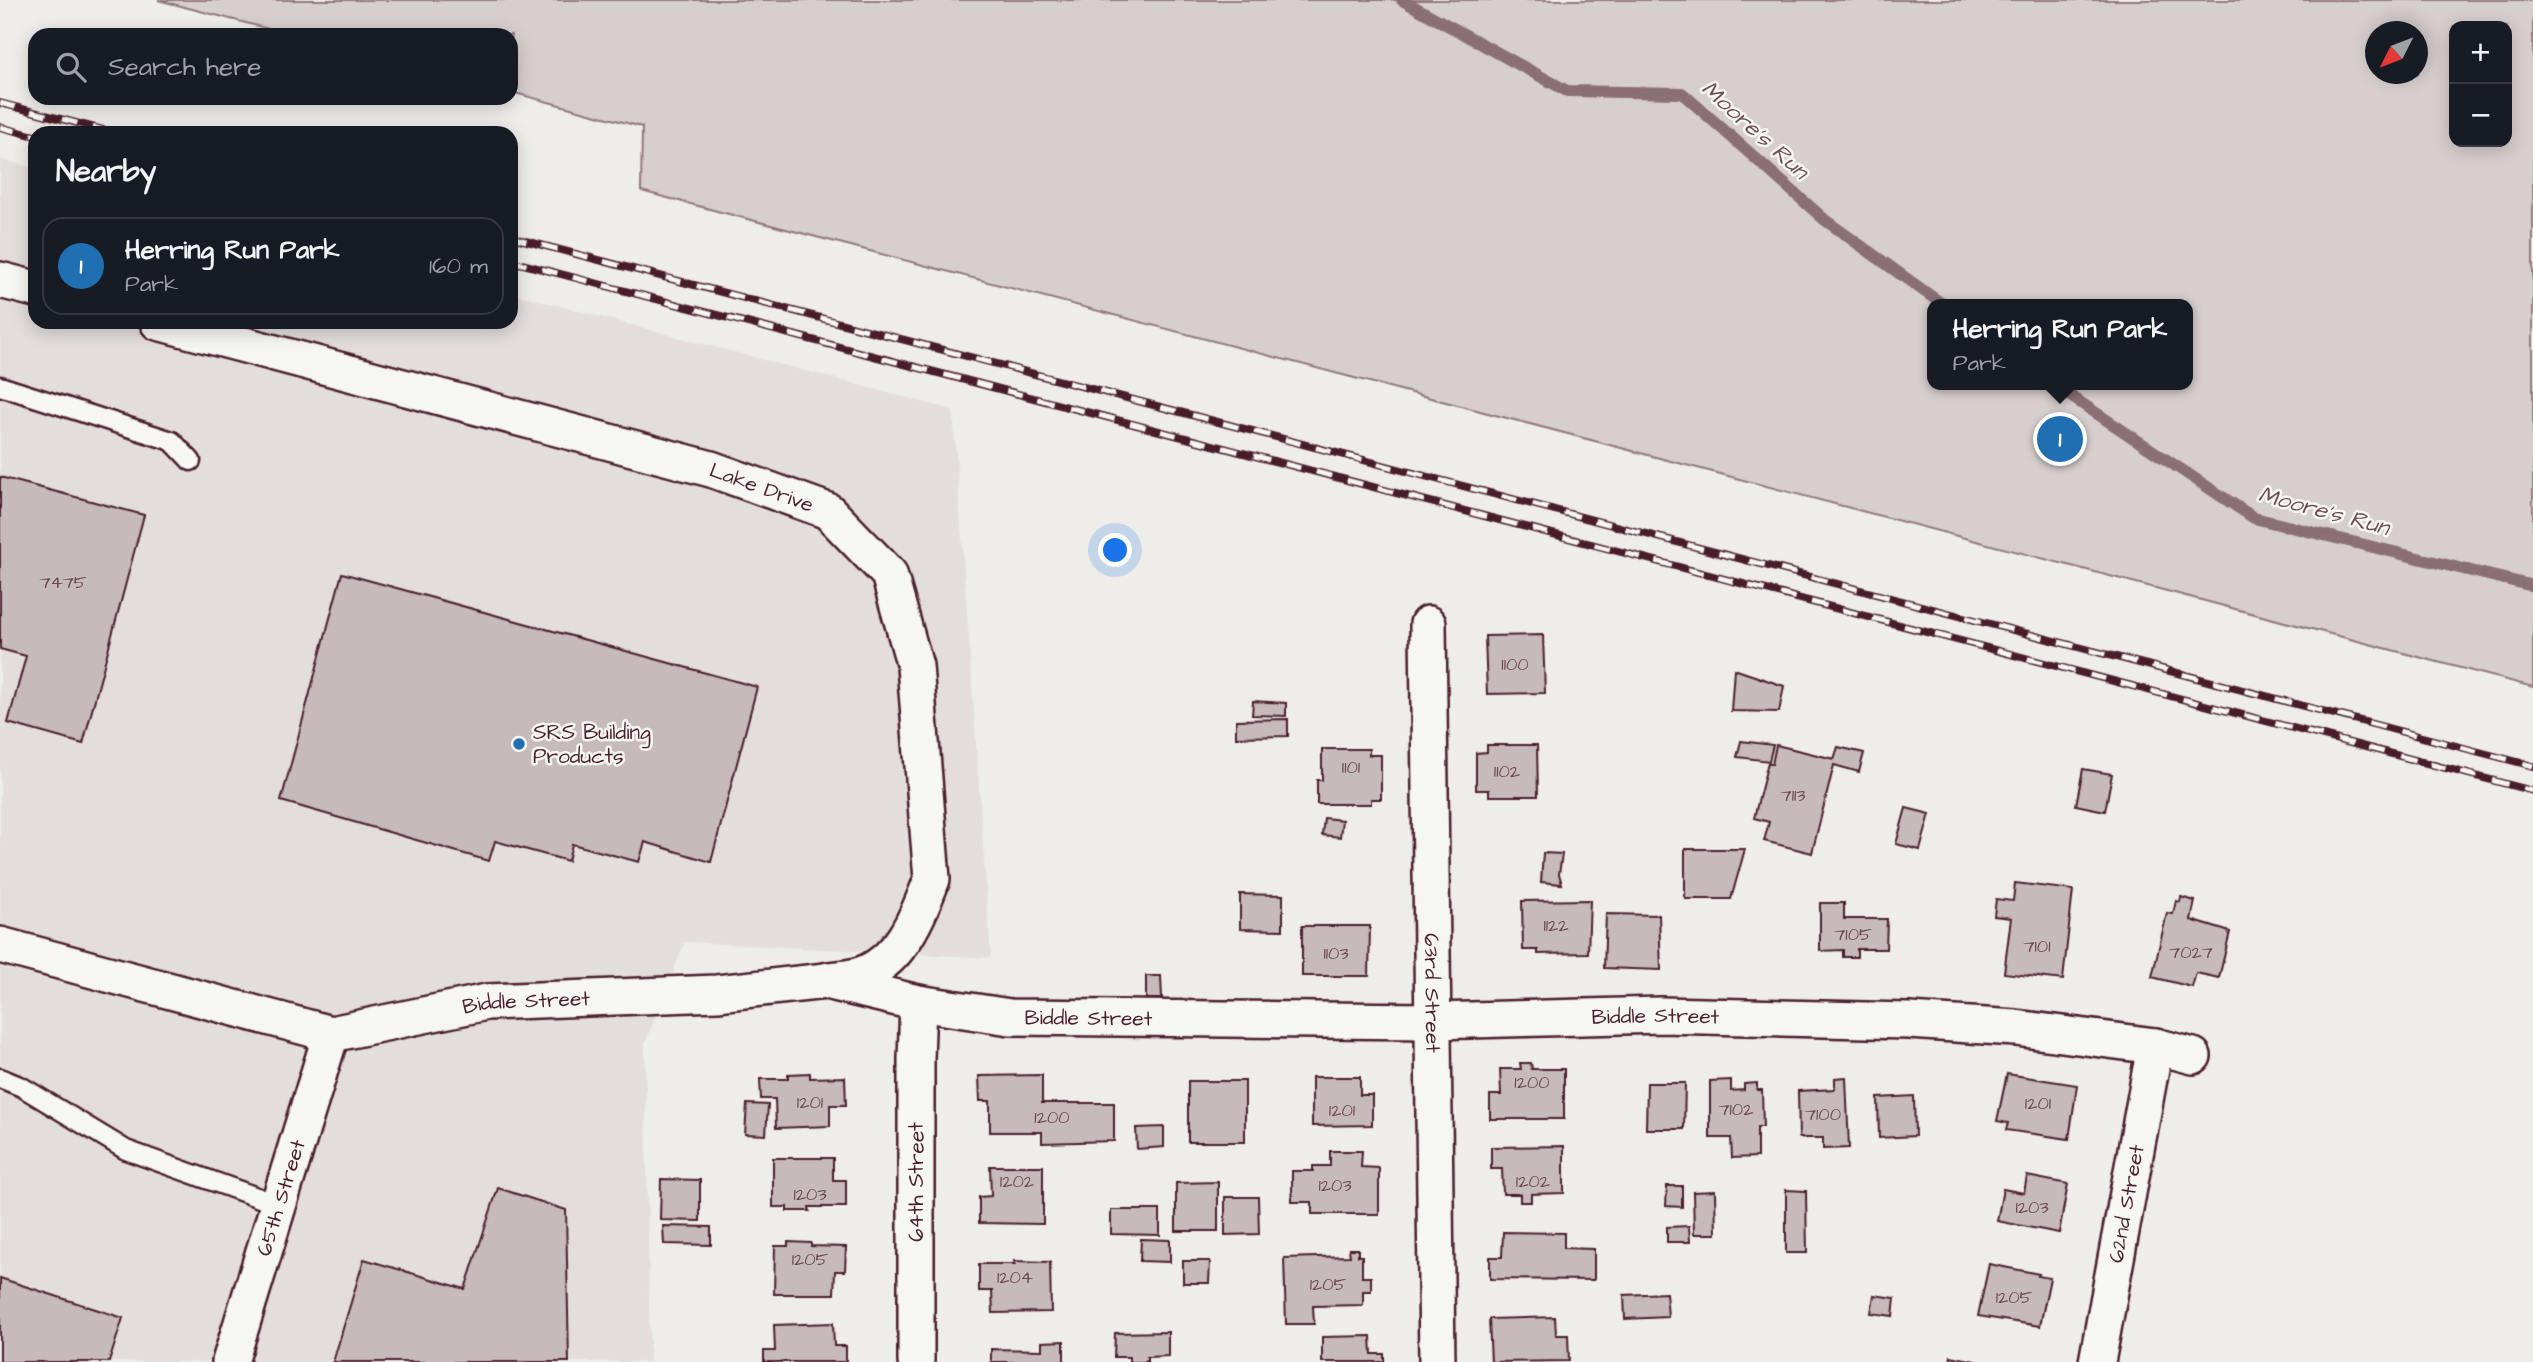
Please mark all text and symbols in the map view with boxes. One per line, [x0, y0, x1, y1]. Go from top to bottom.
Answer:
north arrow [2365, 21, 2428, 84]
map controls [2449, 21, 2512, 147]
button: + [2449, 21, 2512, 84]
search box [28, 28, 518, 105]
icon: search [52, 48, 90, 86]
text: Search here [108, 49, 261, 85]
water label: Moore's Run [1694, 73, 1817, 188]
button: − [2449, 84, 2512, 147]
text: Nearby [56, 151, 156, 193]
text: Herring Run Park [125, 232, 340, 268]
text: 1 [80, 250, 82, 282]
text: 160 m [429, 250, 488, 282]
text: Park [125, 268, 178, 300]
popup [1927, 299, 2193, 390]
text: Herring Run Park [1953, 311, 2167, 347]
text: Park [1953, 347, 2006, 379]
pin: 1 [2037, 413, 2083, 465]
street label: Lake Drive [706, 455, 818, 519]
water label: Moore's Run [2255, 478, 2395, 544]
your location [1098, 533, 1132, 567]
house number: 7475 [39, 570, 87, 595]
house number: 1100 [1501, 652, 1529, 677]
place label: SRS Building Products [533, 718, 651, 771]
marker: SRS Building Products [511, 736, 527, 752]
house number: 1101 [1342, 755, 1360, 780]
house number: 1102 [1494, 759, 1521, 784]
house number: 7113 [1781, 783, 1805, 808]
house number: 1122 [1543, 913, 1569, 938]
house number: 7105 [1834, 922, 1872, 947]
street label: 63rd Street [1417, 933, 1448, 1053]
house number: 7101 [2023, 934, 2051, 959]
house number: 7027 [2169, 940, 2213, 965]
house number: 1103 [1323, 941, 1349, 966]
street label: Biddle Street [460, 983, 591, 1021]
street label: Biddle Street [1591, 1000, 1720, 1031]
street label: Biddle Street [1025, 1003, 1153, 1033]
house number: 1200 [1514, 1070, 1550, 1095]
house number: 1201 [797, 1090, 823, 1115]
house number: 1201 [2025, 1091, 2051, 1116]
house number: 7102 [1718, 1097, 1754, 1122]
house number: 1201 [1329, 1098, 1355, 1123]
house number: 7100 [1805, 1102, 1841, 1127]
house number: 1200 [1034, 1105, 1070, 1130]
street label: 64th Street [902, 1122, 931, 1242]
street label: 65th Street [249, 1135, 312, 1259]
street label: 62nd Street [2101, 1142, 2151, 1265]
house number: 1202 [1000, 1169, 1035, 1194]
house number: 1202 [1516, 1169, 1551, 1194]
house number: 1203 [1318, 1173, 1352, 1198]
house number: 1203 [793, 1182, 827, 1207]
house number: 1203 [2015, 1195, 2049, 1220]
house number: 1205 [792, 1247, 829, 1272]
house number: 1204 [997, 1265, 1033, 1290]
house number: 1205 [1310, 1272, 1347, 1297]
house number: 1205 [1996, 1285, 2033, 1310]

